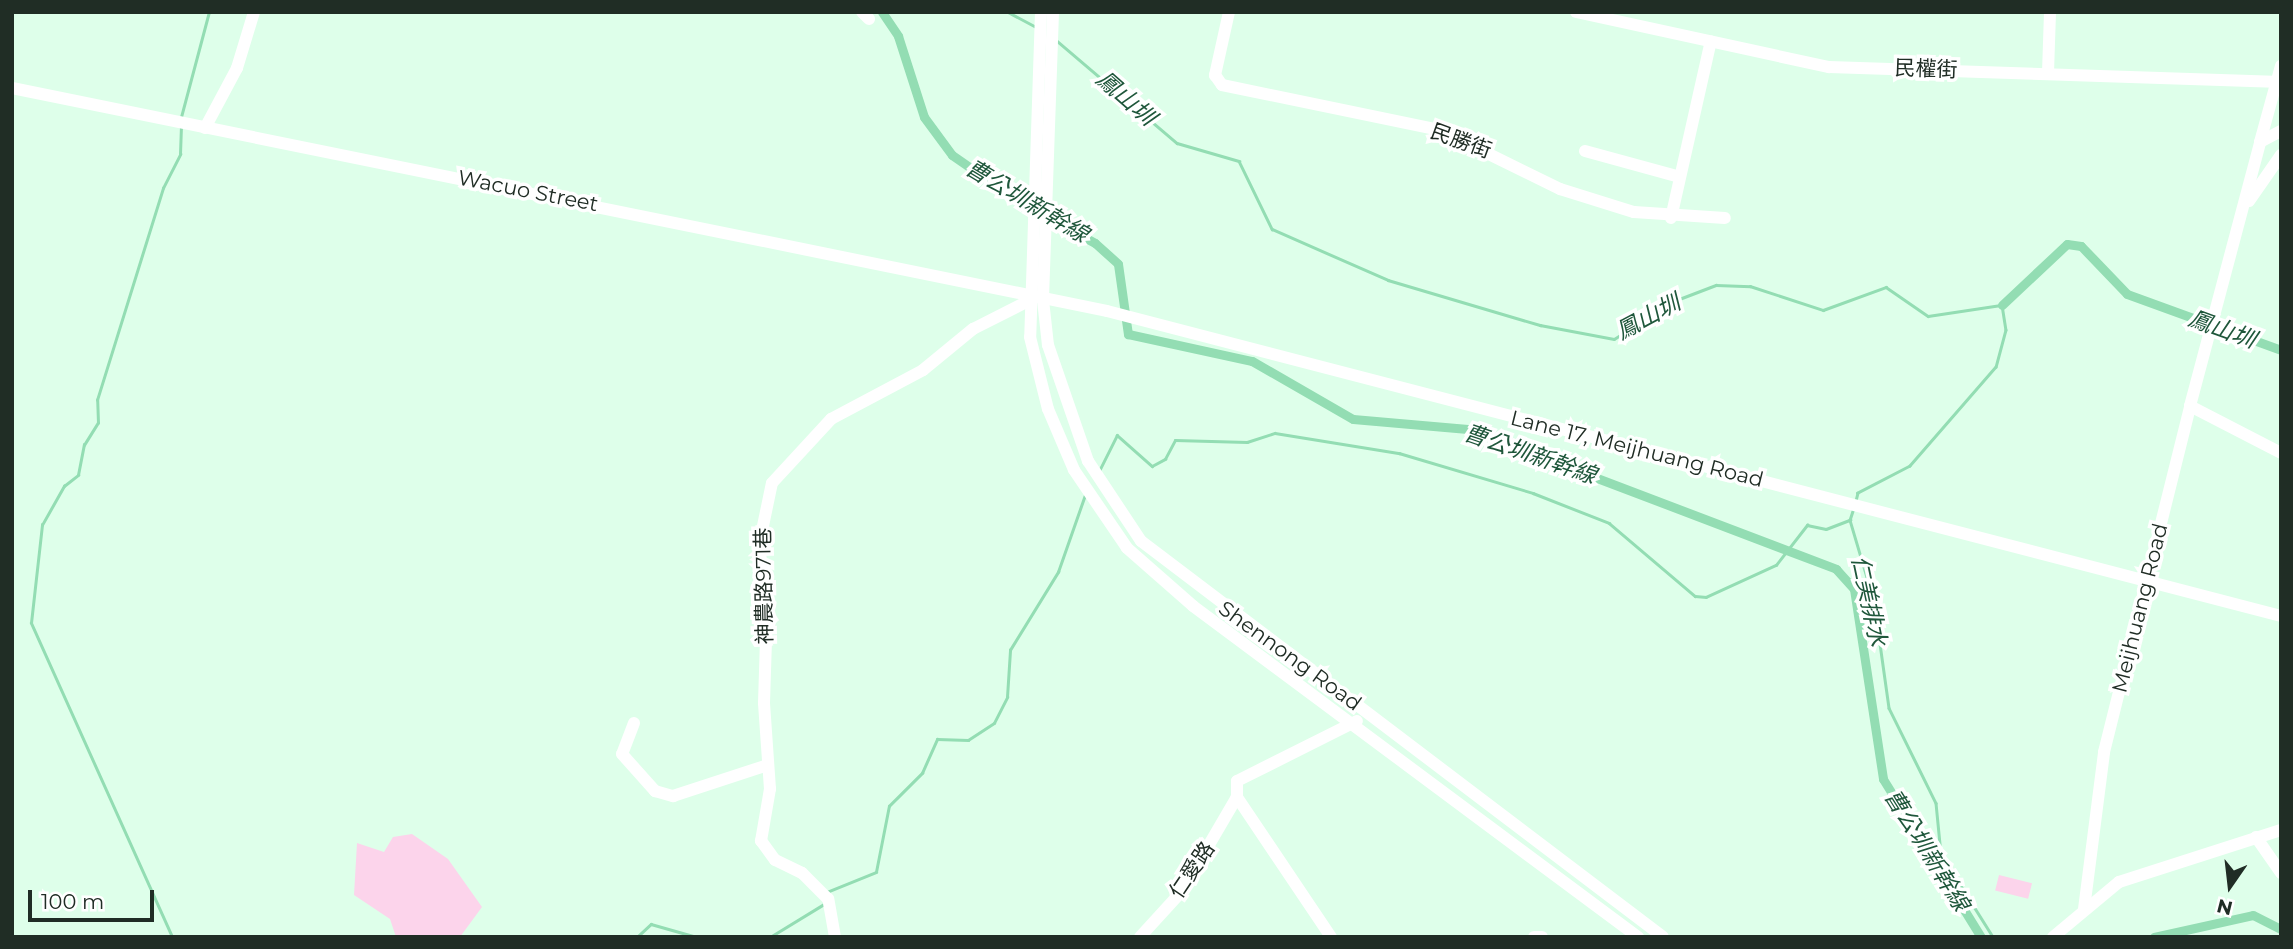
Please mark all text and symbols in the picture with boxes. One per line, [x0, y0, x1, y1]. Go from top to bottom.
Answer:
street label: 民權街 [1894, 55, 1958, 83]
water label: 鳳山圳 [1091, 65, 1161, 131]
street label: 民勝街 [1427, 118, 1495, 164]
water label: 曹公圳新幹線 [961, 154, 1093, 248]
street label: Wacuo Street [456, 165, 600, 217]
water label: 鳳山圳 [1611, 289, 1685, 345]
water label: 鳳山圳 [2185, 304, 2259, 354]
street label: Lane 17, Meijhuang Road [1508, 405, 1766, 493]
water label: 曹公圳新幹線 [1460, 418, 1600, 490]
street label: Meijhuang Road [2107, 521, 2173, 695]
street label: 神農路971巷 [750, 527, 778, 645]
water label: 仁美排水 [1846, 553, 1892, 649]
street label: Shennong Road [1214, 596, 1366, 716]
water label: 曹公圳新幹線 [1879, 784, 1975, 916]
street label: 仁愛路 [1164, 837, 1220, 903]
north arrow [2195, 851, 2265, 921]
scale bar [32, 876, 158, 920]
text: 100 m [41, 889, 104, 914]
text: N [2215, 894, 2235, 920]

